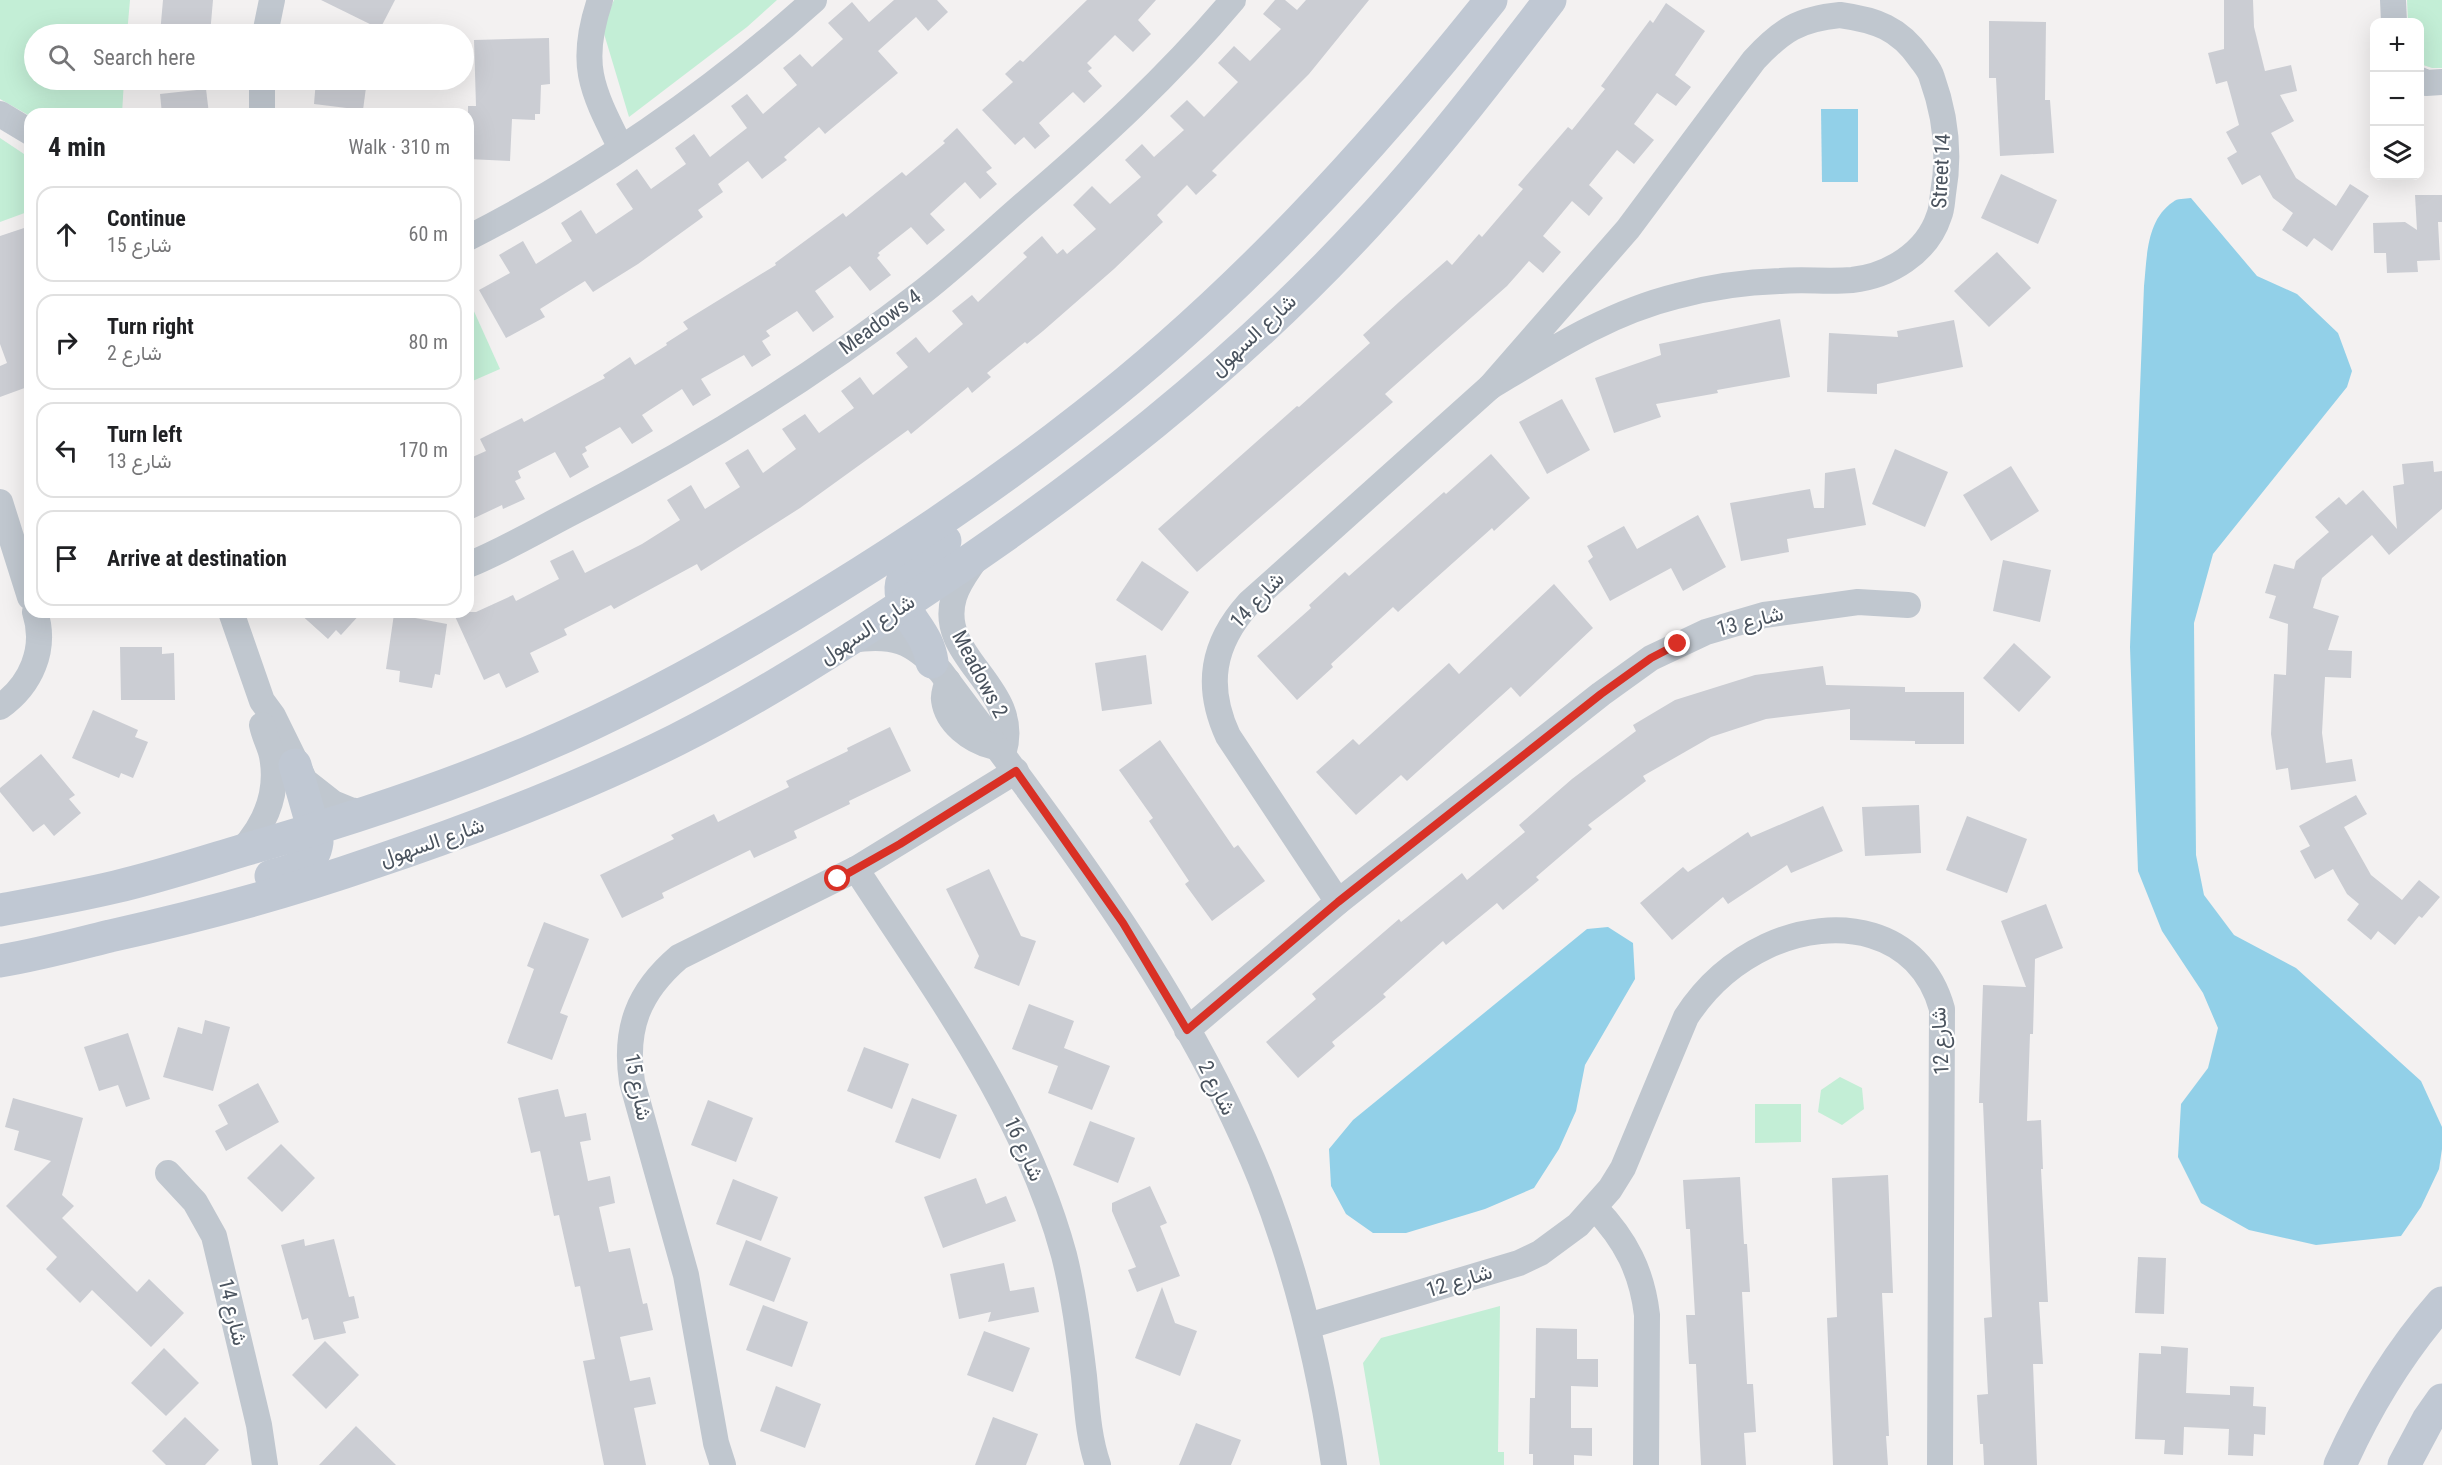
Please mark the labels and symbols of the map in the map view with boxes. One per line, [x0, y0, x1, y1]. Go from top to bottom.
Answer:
street label: Street 14 [1927, 133, 1955, 209]
street label: Meadows 4 [834, 284, 926, 360]
street label: شارع السهول [1205, 289, 1302, 382]
street label: شارع 14 [1225, 567, 1290, 634]
street label: شارع السهول [815, 589, 920, 670]
street label: شارع 13 [1714, 601, 1786, 643]
street label: Meadows 2 [947, 626, 1013, 722]
route end [1664, 630, 1690, 656]
street label: شارع السهول [377, 813, 488, 873]
route start [824, 865, 850, 891]
street label: شارع 12 [1926, 1006, 1956, 1075]
street label: شارع 15 [618, 1051, 656, 1123]
street label: شارع 2 [1191, 1057, 1241, 1120]
street label: شارع 16 [997, 1113, 1049, 1186]
street label: شارع 12 [1423, 1260, 1496, 1304]
street label: شارع 14 [212, 1276, 252, 1348]

